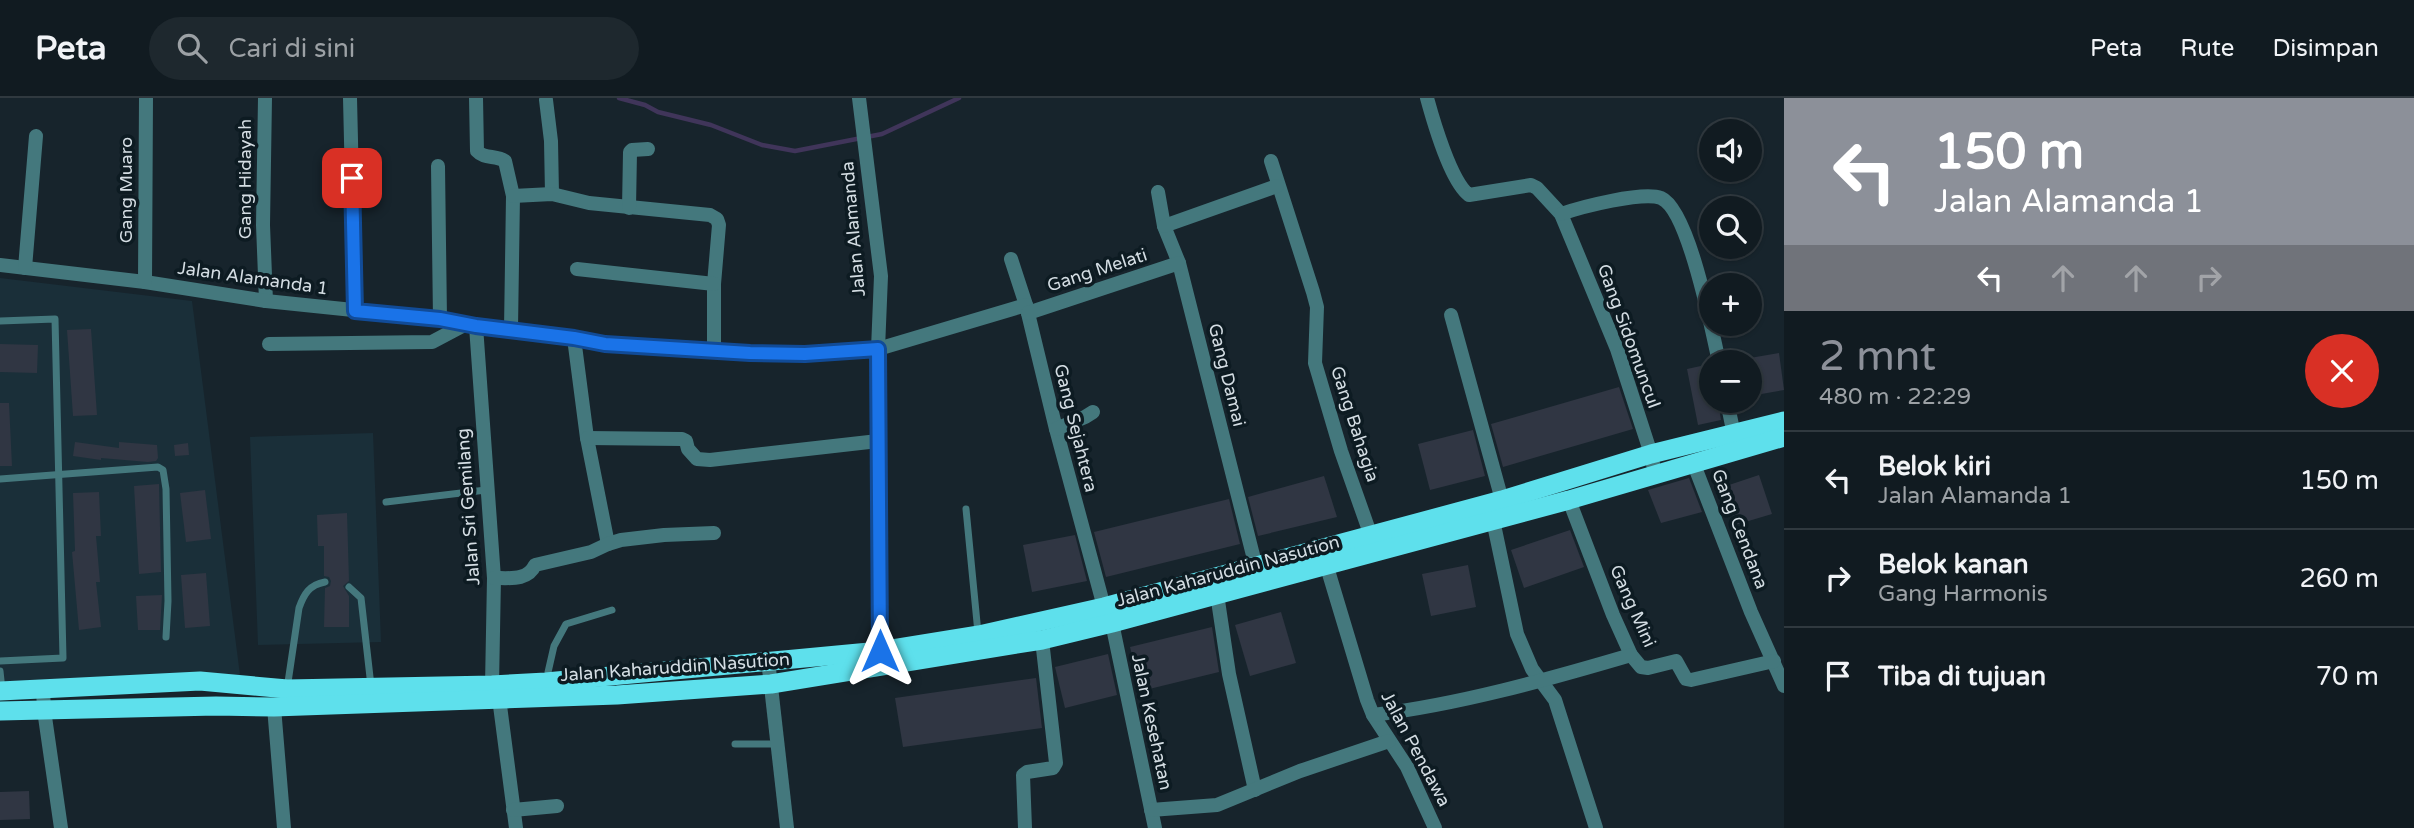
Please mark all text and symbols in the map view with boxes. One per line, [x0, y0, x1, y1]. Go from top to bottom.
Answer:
search box [149, 17, 639, 80]
text: Peta [35, 29, 107, 68]
icon: search [173, 29, 211, 67]
text: Cari di sini [229, 33, 355, 64]
text: Peta [2090, 34, 2142, 63]
text: Rute [2180, 34, 2234, 63]
text: Disimpan [2272, 34, 2379, 63]
street label: Gang Hidayah [234, 119, 256, 239]
map controls [1699, 119, 1762, 413]
button: sound [1699, 119, 1762, 182]
text: 150 m [1934, 123, 2084, 182]
icon: left [1819, 126, 1910, 217]
street label: Gang Muaro [115, 137, 137, 243]
pin [322, 148, 382, 208]
icon: arrive [333, 159, 371, 197]
street label: Jalan Alamanda [836, 160, 870, 298]
text: Jalan Alamanda 1 [1934, 183, 2204, 221]
button: search [1699, 196, 1762, 259]
street label: Gang Melati [1044, 243, 1150, 297]
street label: Jalan Alamanda 1 [176, 257, 330, 299]
icon: left [1971, 259, 2009, 297]
icon: ahead [2044, 259, 2082, 297]
icon: ahead [2117, 259, 2155, 297]
icon: right [2190, 259, 2228, 297]
street label: Gang Sidomuncul [1593, 261, 1665, 411]
button: + [1699, 273, 1762, 336]
street label: Gang Damai [1204, 321, 1250, 429]
text: 2 mnt [1819, 331, 1936, 382]
button: close [2305, 334, 2379, 408]
button: − [1699, 350, 1762, 413]
street label: Gang Sejahtera [1049, 362, 1103, 494]
street label: Gang Bahagia [1326, 363, 1384, 485]
text: 480 m · 22:29 [1819, 383, 1971, 411]
street label: Jalan Sri Gemilang [452, 428, 484, 586]
text: Belok kiri [1878, 451, 1991, 482]
icon: left [1819, 461, 1857, 499]
text: 150 m [2299, 465, 2379, 496]
street label: Gang Cendana [1707, 466, 1773, 592]
text: Jalan Alamanda 1 [1878, 482, 2072, 510]
street label: Jalan Kaharuddin Nasution [1114, 531, 1342, 611]
text: Belok kanan [1878, 549, 2029, 580]
icon: right [1819, 559, 1857, 597]
street label: Gang Mini [1605, 561, 1661, 651]
text: 260 m [2299, 563, 2379, 594]
text: Gang Harmonis [1878, 580, 2048, 608]
position arrow [843, 614, 917, 688]
street label: Jalan Kaharuddin Nasution [559, 648, 791, 686]
street label: Jalan Kesehatan [1127, 652, 1177, 792]
icon: arrive [1819, 657, 1857, 695]
text: Tiba di tujuan [1878, 661, 2046, 692]
text: 70 m [2316, 661, 2379, 692]
street label: Jalan Pendawa [1376, 688, 1456, 810]

